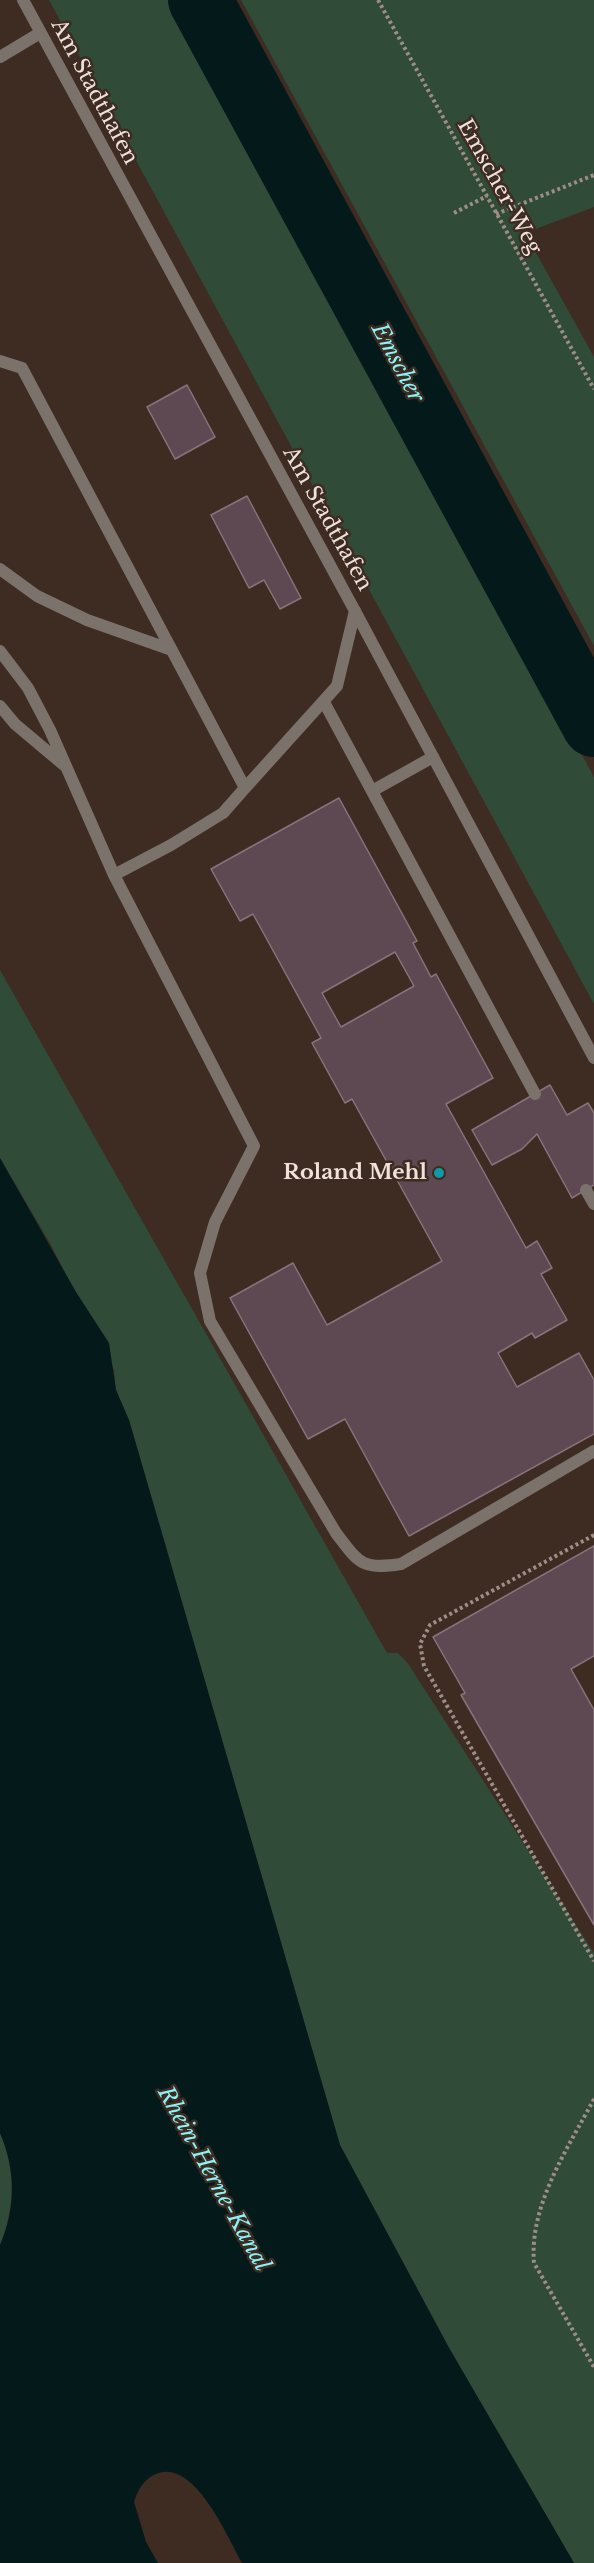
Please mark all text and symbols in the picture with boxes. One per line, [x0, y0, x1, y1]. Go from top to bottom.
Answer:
street label: Am Stadthafen [45, 15, 143, 169]
street label: Emscher-Weg [451, 115, 547, 259]
water label: Emscher [365, 319, 429, 407]
street label: Am Stadthafen [277, 443, 377, 595]
place label: Roland Mehl [283, 1160, 427, 1186]
marker: Roland Mehl [432, 1166, 446, 1180]
water label: Rhein-Herne-Kanal [151, 2082, 275, 2276]

